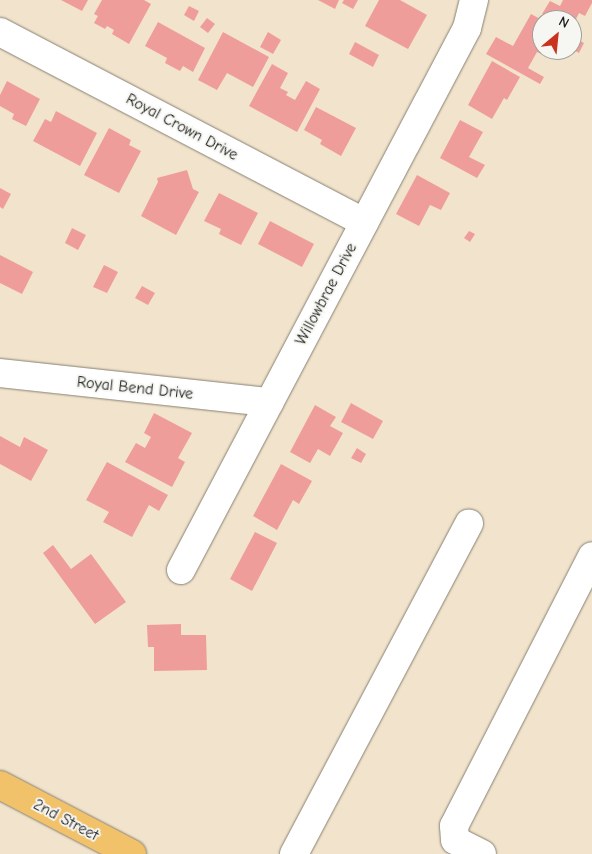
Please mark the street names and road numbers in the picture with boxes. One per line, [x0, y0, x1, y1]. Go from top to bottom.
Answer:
street label: Royal Crown Drive [123, 89, 241, 165]
street label: Willowbrae Drive [291, 240, 361, 348]
street label: Royal Bend Drive [76, 372, 194, 404]
street label: 2nd Street [30, 795, 102, 845]

